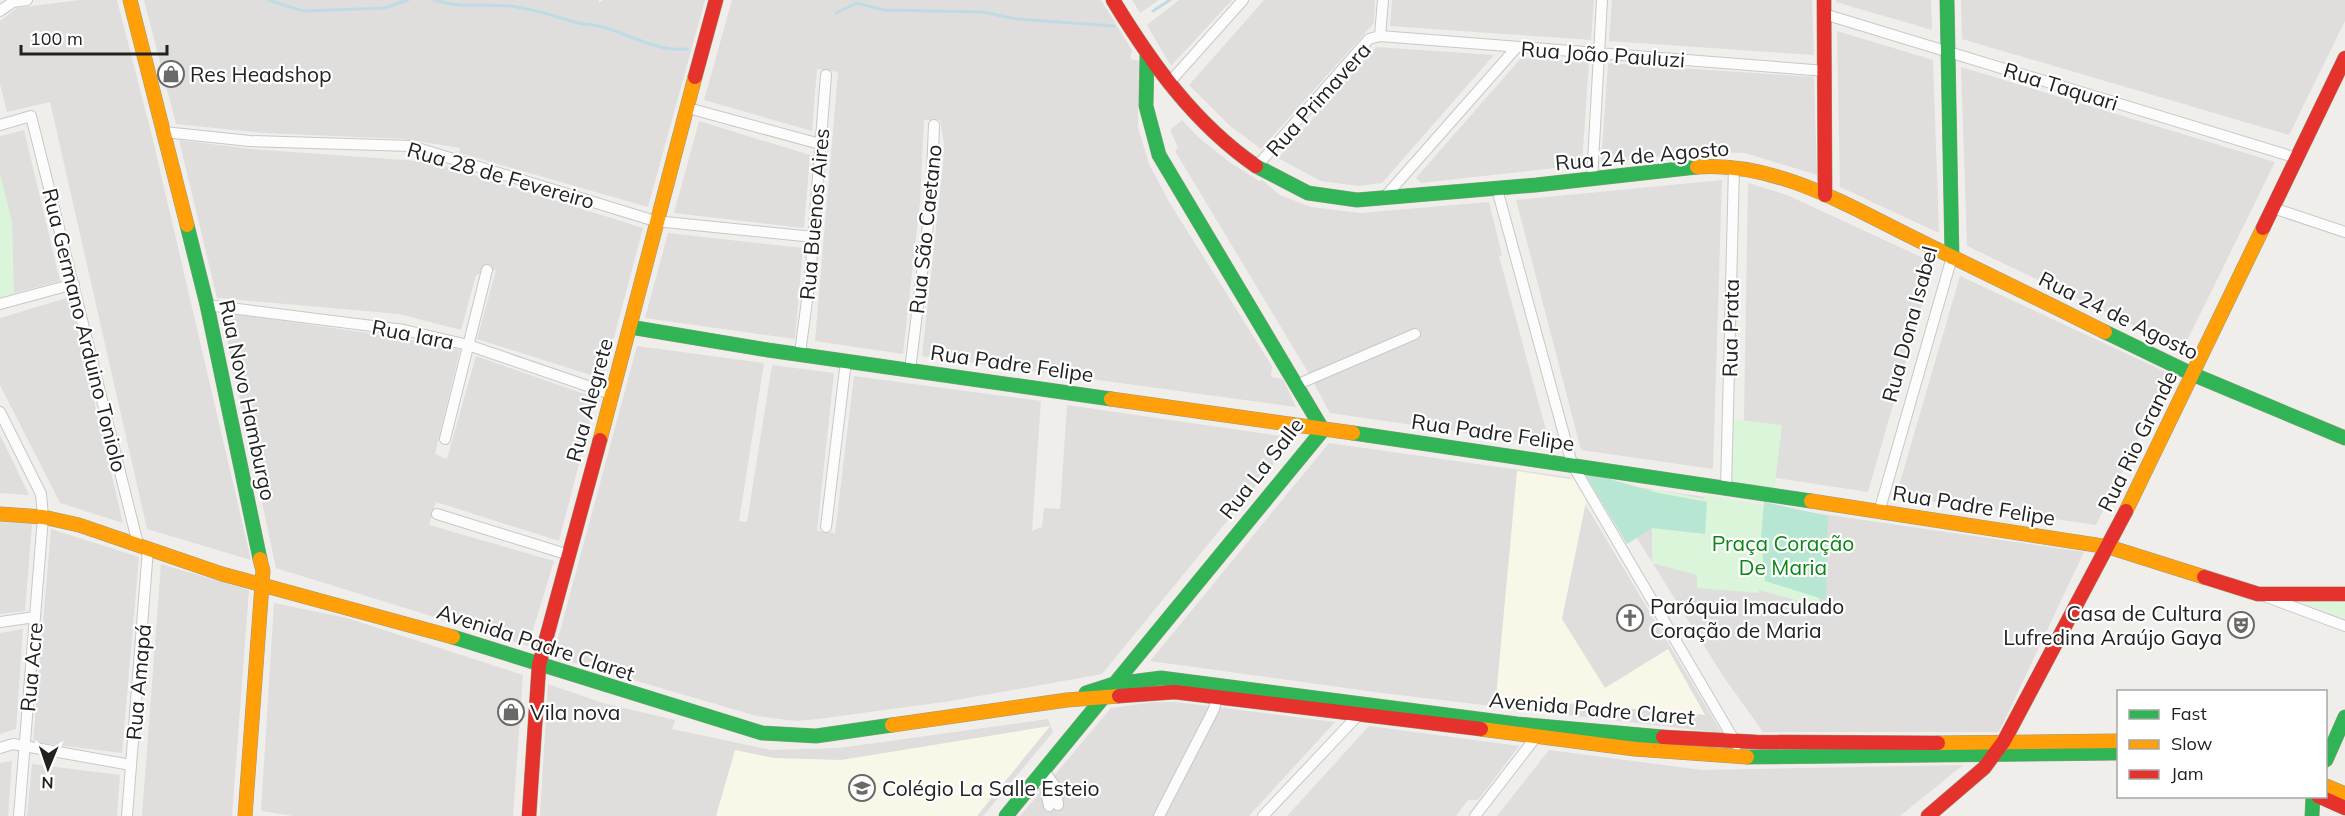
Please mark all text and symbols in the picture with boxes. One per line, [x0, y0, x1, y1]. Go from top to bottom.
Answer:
scale bar [21, 18, 166, 56]
text: 100 m [30, 27, 83, 50]
street label: Rua João Pauluzi [1520, 35, 1686, 73]
street label: Rua Primavera [1260, 37, 1376, 161]
street label: Rua Taquari [2001, 56, 2121, 116]
shop icon: Res Headshop [156, 59, 186, 89]
place label: Res Headshop [190, 61, 332, 87]
street label: Rua Buenos Aires [794, 127, 834, 301]
street label: Rua 24 de Agosto [1554, 134, 1730, 176]
street label: Rua 28 de Fevereiro [404, 136, 598, 214]
street label: Rua São Caetano [903, 143, 947, 315]
street label: Rua Germano Arduino Toniolo [37, 185, 133, 475]
street label: Rua Dona Isabel [1876, 243, 1942, 405]
street label: Rua 24 de Agosto [2035, 265, 2203, 365]
street label: Rua Prata [1716, 279, 1744, 377]
street label: Rua Novo Hamburgo [214, 297, 282, 503]
street label: Rua Iara [370, 313, 456, 355]
street label: Rua Alegrete [560, 335, 618, 465]
street label: Rua Padre Felipe [929, 339, 1095, 387]
street label: Rua Rio Grande [2092, 366, 2182, 516]
street label: Rua Padre Felipe [1410, 408, 1576, 456]
street label: Rua La Salle [1213, 412, 1309, 524]
street label: Rua Padre Felipe [1891, 479, 2057, 531]
park label: Praça Coração De Maria [1712, 530, 1854, 580]
place label: Paróquia Imaculado Coração de Maria [1650, 593, 1844, 643]
street label: Avenida Padre Claret [434, 598, 638, 686]
place label: Casa de Cultura Lufredina Araújo Gaya [2003, 600, 2222, 650]
church icon: Paróquia Imaculado Coração de Maria [1615, 603, 1645, 633]
theatre icon: Casa de Cultura Lufredina Araújo Gaya [2226, 610, 2256, 640]
street label: Rua Acre [14, 621, 48, 713]
street label: Rua Amapá [120, 623, 156, 741]
street label: Avenida Padre Claret [1488, 686, 1696, 730]
legend [2117, 690, 2327, 798]
shop icon: Vila nova [496, 697, 526, 727]
place label: Vila nova [530, 699, 620, 725]
text: Fast [2171, 702, 2207, 725]
text: Slow [2171, 732, 2213, 755]
north arrow [18, 738, 78, 798]
text: Jam [2171, 762, 2204, 785]
text: N [41, 773, 54, 793]
school or university icon: Colégio La Salle Esteio [847, 773, 877, 803]
place label: Colégio La Salle Esteio [882, 775, 1099, 801]

